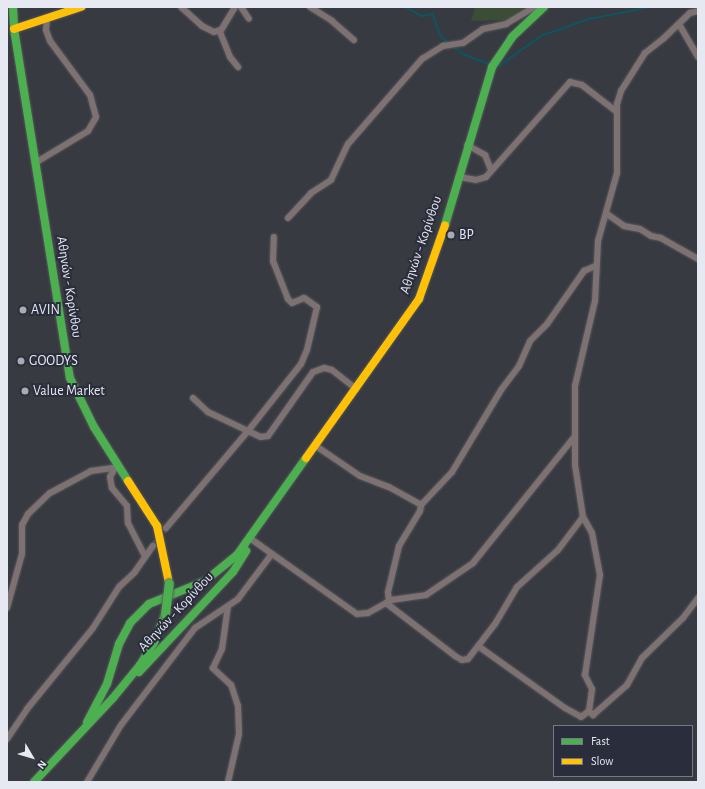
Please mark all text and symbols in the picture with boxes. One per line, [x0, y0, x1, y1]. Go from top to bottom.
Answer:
street label: Αθηνών - Κορίνθου [396, 194, 446, 296]
place label: BP [459, 227, 474, 243]
marker: BP [446, 230, 456, 240]
street label: Αθηνών - Κορίνθου [53, 235, 85, 339]
place label: AVIN [31, 302, 60, 318]
marker: AVIN [18, 305, 28, 315]
place label: GOODYS [29, 353, 78, 369]
marker: GOODYS [16, 356, 26, 366]
place label: Value Market [33, 383, 105, 399]
marker: Value Market [20, 386, 30, 396]
street label: Αθηνών - Κορίνθου [135, 569, 217, 655]
legend [553, 725, 693, 777]
text: Fast [591, 735, 610, 747]
north arrow [12, 737, 52, 777]
text: Slow [591, 755, 613, 767]
text: N [35, 758, 49, 771]

